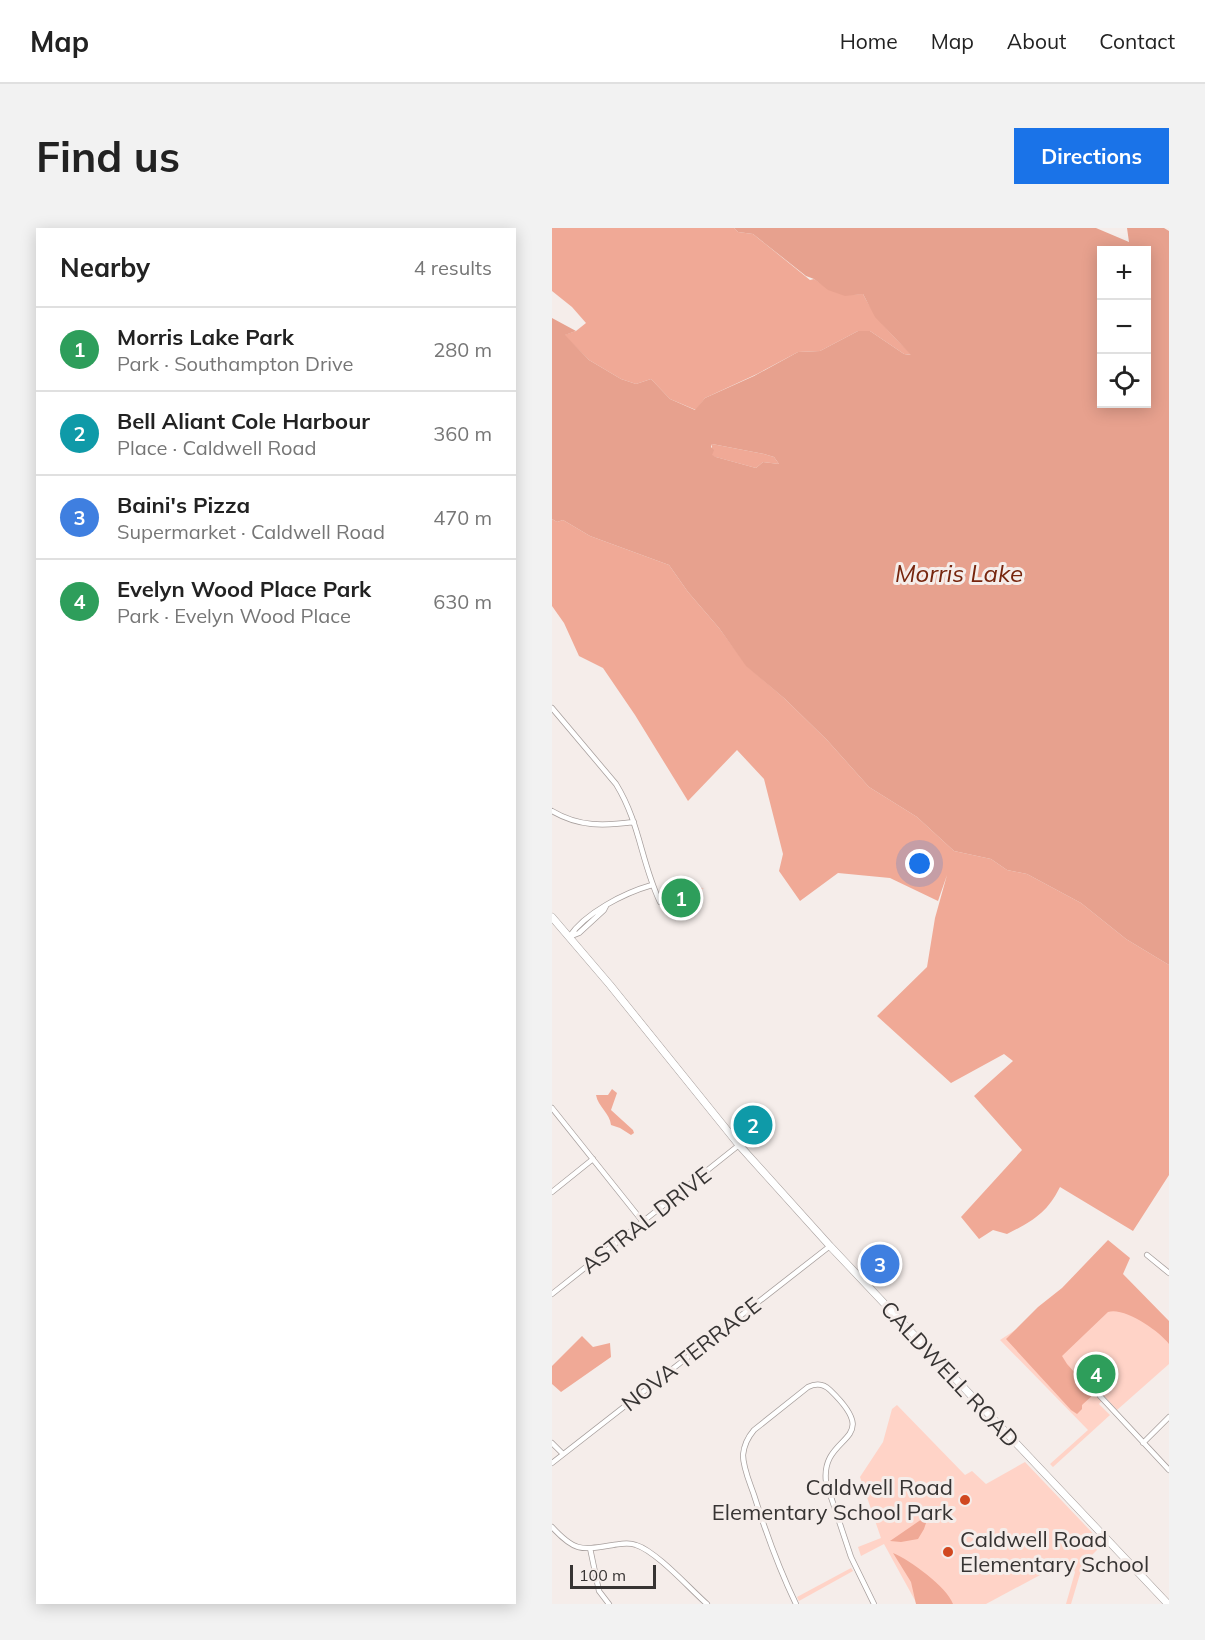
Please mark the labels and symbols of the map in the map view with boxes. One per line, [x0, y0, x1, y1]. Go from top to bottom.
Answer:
water label: Morris Lake [895, 558, 1023, 588]
your location [905, 849, 934, 878]
pin: 1 [662, 876, 700, 920]
pin: 2 [734, 1102, 772, 1148]
street label: ASTRAL DRIVE [575, 1161, 717, 1279]
pin: 3 [860, 1242, 900, 1286]
street label: NOVA TERRACE [616, 1291, 766, 1417]
street label: CALDWELL ROAD [875, 1295, 1025, 1453]
pin: 4 [1076, 1352, 1116, 1396]
place label: Caldwell Road Elementary School Park [712, 1473, 954, 1526]
marker: Caldwell Road Elementary School Park [958, 1493, 972, 1507]
place label: Caldwell Road Elementary School [960, 1525, 1149, 1578]
marker: Caldwell Road Elementary School [941, 1545, 955, 1559]
scale bar [570, 1562, 656, 1590]

